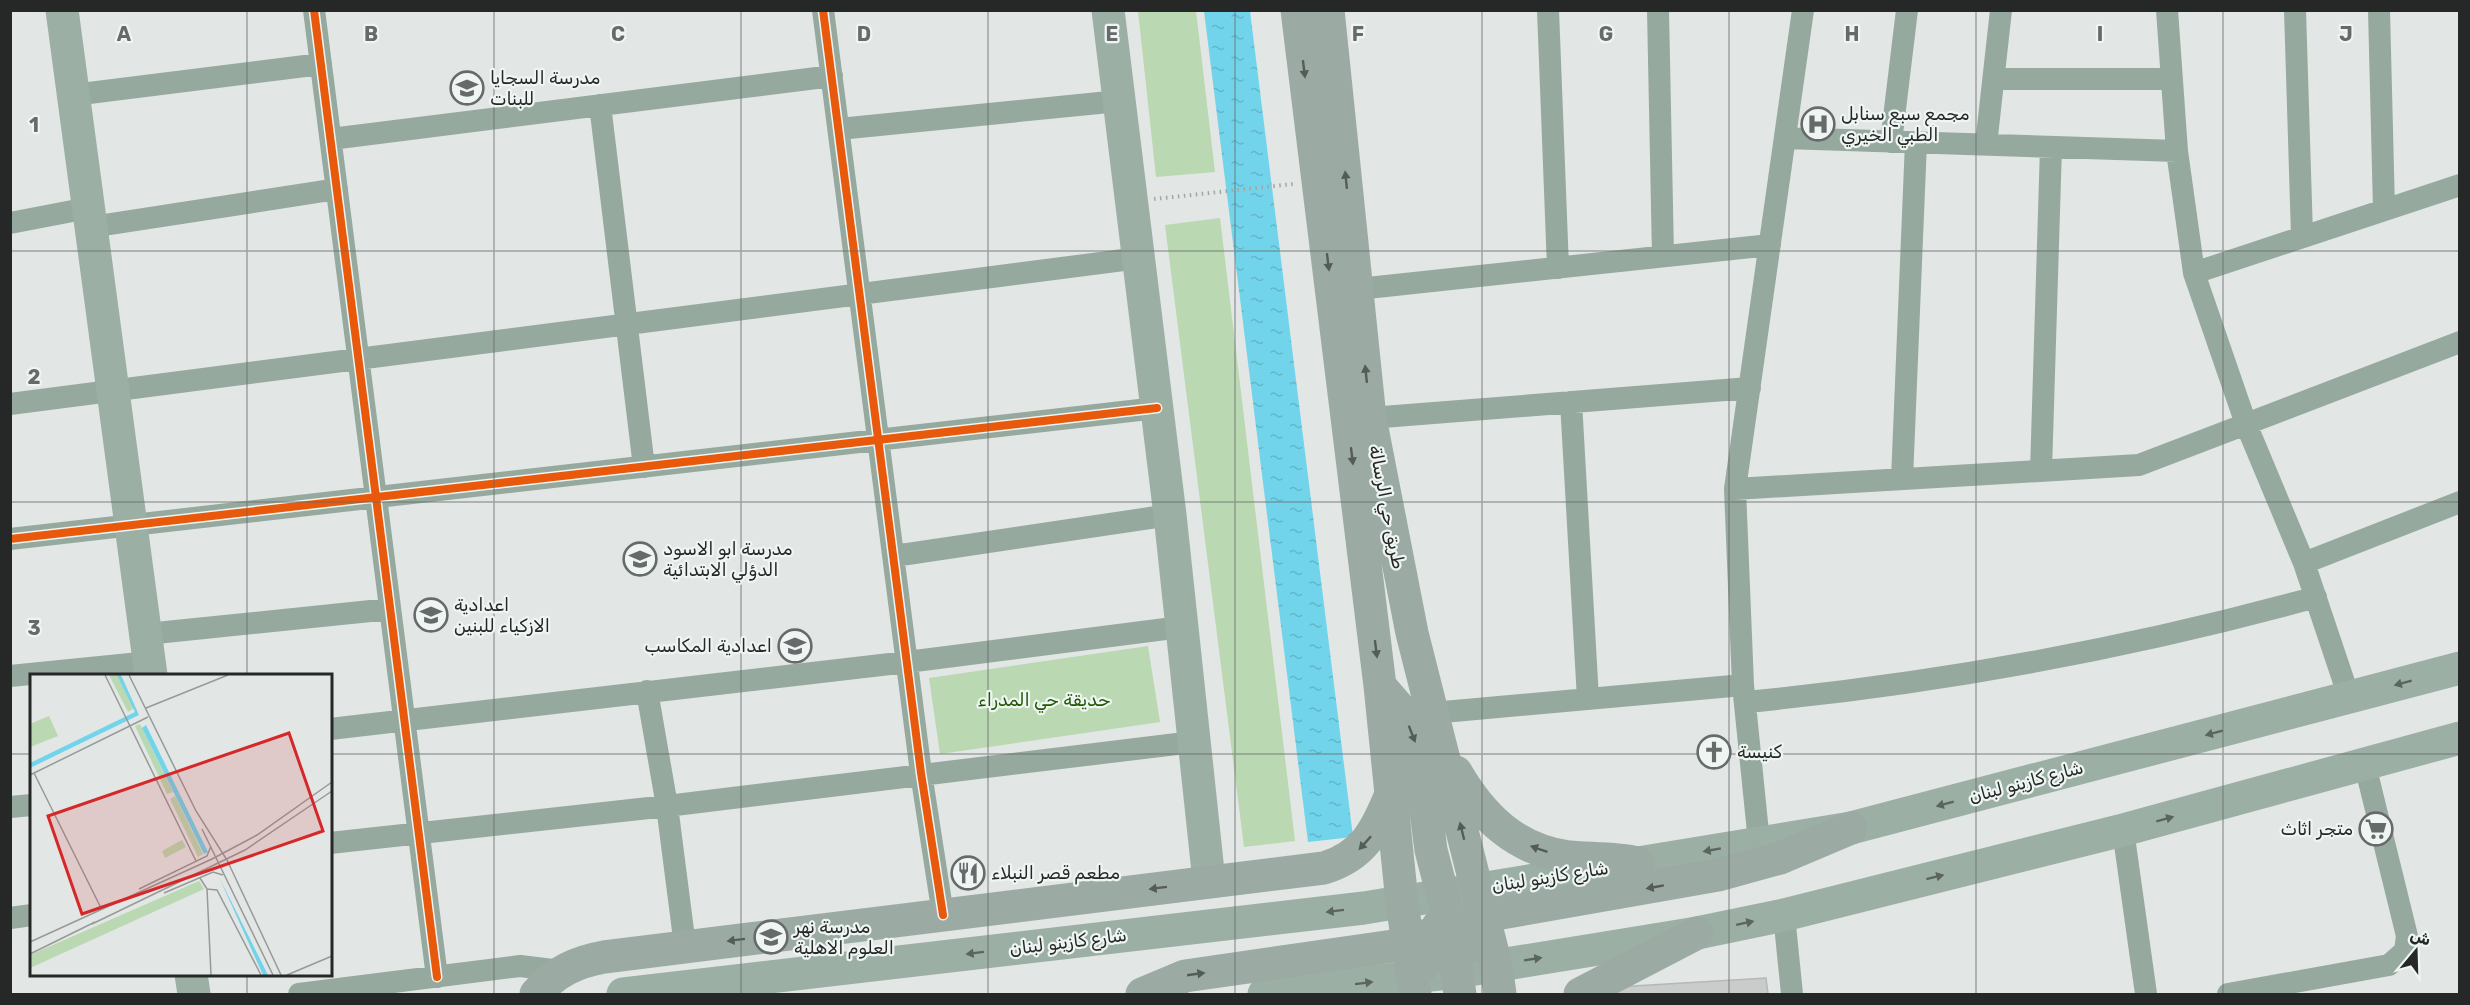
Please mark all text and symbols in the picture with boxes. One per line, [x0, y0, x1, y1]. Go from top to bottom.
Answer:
text: A [117, 22, 132, 46]
text: B [364, 22, 378, 46]
text: C [611, 22, 625, 46]
text: D [857, 22, 871, 46]
text: E [1106, 22, 1118, 46]
text: F [1352, 22, 1364, 46]
text: G [1599, 22, 1613, 46]
text: H [1845, 22, 1859, 46]
text: I [2097, 22, 2103, 46]
text: J [2339, 22, 2353, 46]
one-way arrow [1299, 59, 1308, 78]
place label: مدرسة السجايا للبنات [490, 67, 600, 110]
school or university icon: مدرسة السجايا للبنات [449, 70, 485, 106]
place label: مجمع سبع سنابل الطبي الخيري [1841, 103, 1969, 148]
hospital icon: مجمع سبع سنابل الطبي الخيري [1800, 106, 1836, 142]
text: 1 [29, 113, 39, 137]
one-way arrow [1341, 170, 1351, 189]
one-way arrow [1323, 253, 1332, 272]
one-way arrow [1361, 364, 1371, 383]
text: 2 [28, 365, 41, 389]
street label: طريق حي الرسالة [1362, 443, 1410, 571]
one-way arrow [1347, 446, 1356, 465]
place label: مدرسة ابو الاسود الدؤلي الابتدائية [663, 538, 792, 583]
school or university icon: مدرسة ابو الاسود الدؤلي الابتدائية [622, 541, 658, 577]
place label: اعدادية الازكياء للبنين [454, 594, 550, 637]
school or university icon: اعدادية الازكياء للبنين [413, 597, 449, 633]
text: 3 [27, 616, 41, 640]
school or university icon: اعدادية المكاسب [777, 628, 813, 664]
place label: اعدادية المكاسب [644, 635, 772, 657]
one-way arrow [1371, 640, 1380, 659]
inset map [30, 674, 332, 975]
one-way arrow [2394, 679, 2412, 688]
park label: حديقة حي المدراء [977, 689, 1111, 713]
one-way arrow [1408, 725, 1418, 743]
one-way arrow [2205, 728, 2223, 738]
church icon: كنيسة [1696, 734, 1732, 770]
place label: كنيسة [1737, 741, 1782, 763]
street label: شارع كازينو لبنان [1966, 756, 2086, 809]
one-way arrow [1935, 799, 1954, 809]
supermarket icon: متجر اثاث [2358, 811, 2394, 847]
one-way arrow [2156, 814, 2174, 823]
place label: متجر اثاث [2280, 818, 2353, 840]
one-way arrow [1456, 822, 1466, 841]
one-way arrow [1358, 836, 1372, 851]
one-way arrow [1530, 844, 1548, 854]
one-way arrow [1703, 846, 1722, 855]
restaurant icon: مطعم قصر النبلاء [950, 855, 986, 891]
street label: شارع كازينو لبنان [1490, 857, 1610, 898]
place label: مطعم قصر النبلاء [991, 862, 1120, 885]
one-way arrow [1926, 871, 1944, 881]
one-way arrow [1645, 882, 1664, 891]
one-way arrow [1149, 883, 1168, 892]
one-way arrow [1326, 907, 1345, 916]
place label: مدرسة نهر العلوم الاهلية [793, 916, 894, 959]
one-way arrow [1736, 918, 1755, 927]
school or university icon: مدرسة نهر العلوم الاهلية [753, 919, 789, 955]
north arrow [2386, 921, 2446, 981]
street label: شارع كازينو لبنان [1008, 924, 1128, 961]
text: ش [2408, 925, 2433, 950]
one-way arrow [726, 935, 745, 945]
one-way arrow [965, 949, 984, 958]
one-way arrow [1523, 955, 1542, 964]
one-way arrow [1187, 970, 1206, 979]
one-way arrow [1355, 978, 1374, 988]

